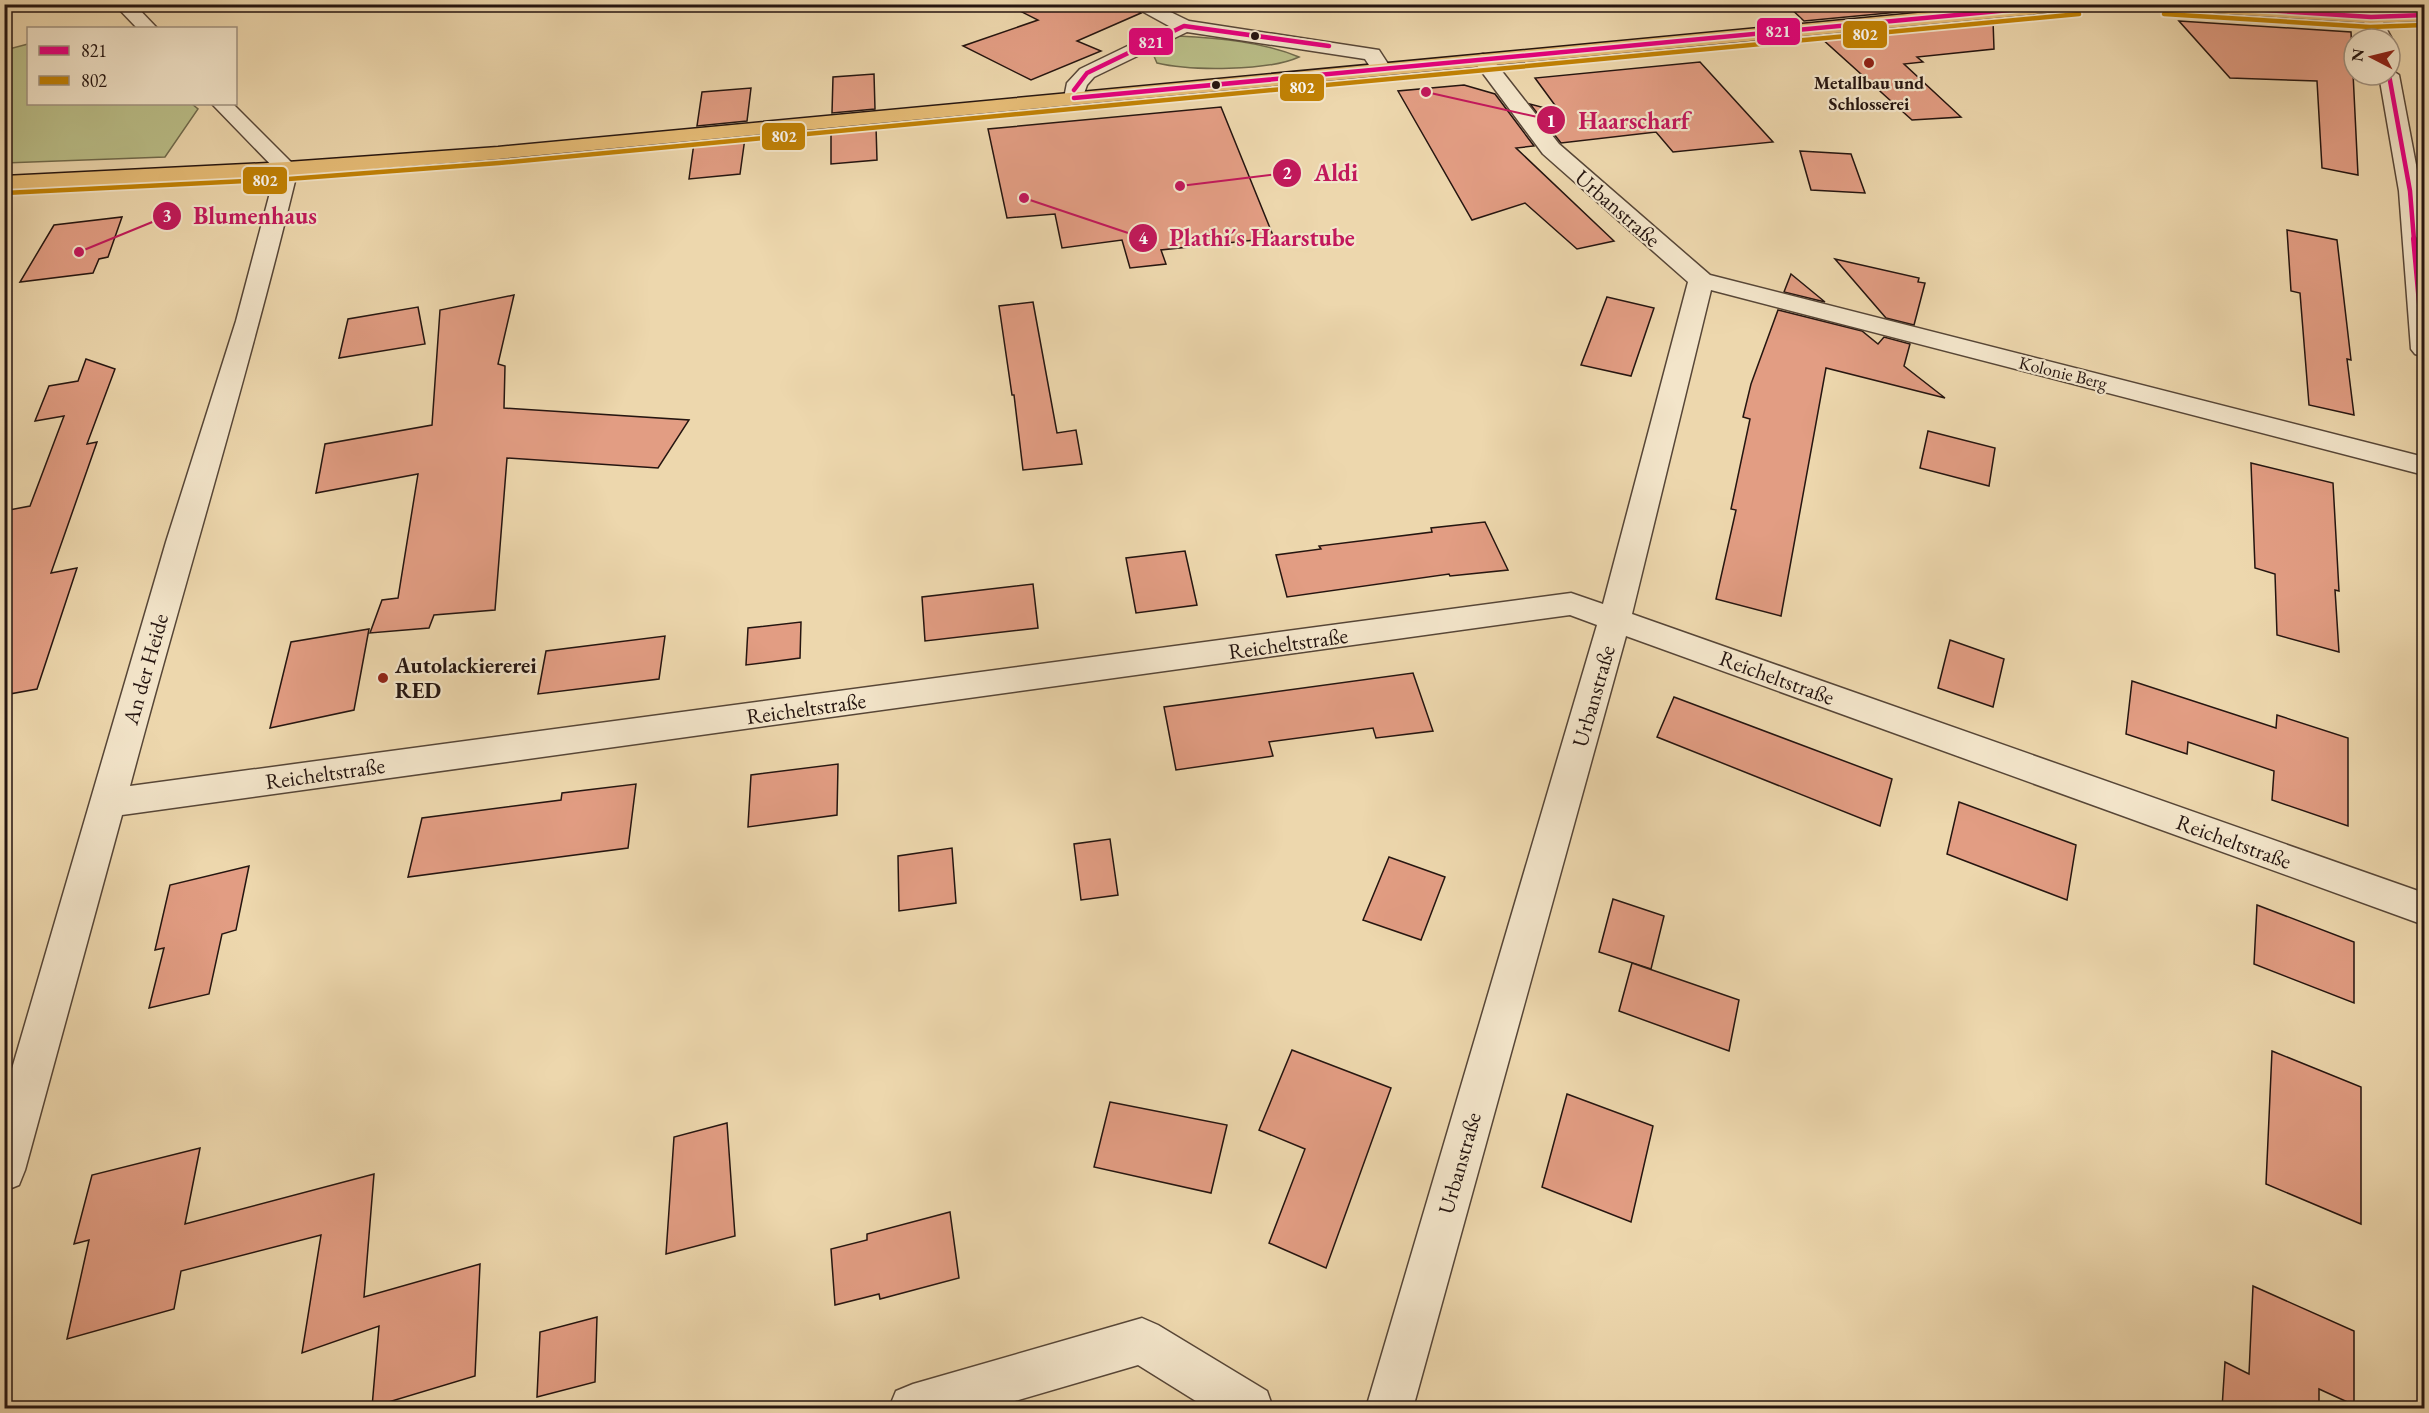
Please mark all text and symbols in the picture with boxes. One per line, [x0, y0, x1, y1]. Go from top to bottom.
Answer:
line badge: 821 [1756, 17, 1801, 46]
line badge: 802 [1842, 20, 1888, 49]
text: 821 [1765, 21, 1791, 42]
text: 802 [1852, 24, 1878, 45]
legend [27, 27, 237, 105]
line badge: 821 [1128, 27, 1174, 56]
north arrow [2342, 27, 2402, 87]
unlabelled marker [1249, 30, 1261, 42]
text: 821 [1138, 32, 1164, 53]
text: 821 [81, 39, 107, 62]
text: N [2346, 47, 2369, 63]
marker: Metallbau und Schlosserei [1862, 56, 1876, 70]
text: 802 [81, 69, 107, 92]
place label: Metallbau und Schlosserei [1814, 71, 1924, 115]
line badge: 802 [1279, 73, 1325, 102]
text: 802 [1289, 77, 1315, 98]
unlabelled marker [1210, 79, 1222, 91]
callout: Haarscharf [1536, 99, 1701, 141]
text: Haarscharf [1579, 105, 1693, 136]
text: 1 [1546, 109, 1556, 132]
line badge: 802 [761, 122, 806, 151]
text: 802 [771, 126, 797, 147]
callout: Aldi [1272, 152, 1370, 194]
text: Aldi [1313, 157, 1358, 188]
text: 2 [1282, 161, 1292, 184]
street label: Urbanstraße [1569, 163, 1667, 254]
line badge: 802 [242, 166, 288, 195]
text: 802 [252, 170, 278, 191]
callout: Blumenhaus [152, 195, 329, 237]
text: Blumenhaus [193, 200, 317, 231]
text: 3 [162, 204, 172, 227]
callout: Plathi´s Haarstube [1128, 217, 1367, 259]
text: Plathi´s Haarstube [1169, 222, 1355, 253]
text: 4 [1138, 226, 1148, 249]
street label: Kolonie Berg [2017, 350, 2110, 395]
street label: An der Heide [116, 610, 175, 729]
street label: Reicheltstraße [1226, 621, 1350, 666]
street label: Urbanstraße [1565, 641, 1622, 750]
street label: Reicheltstraße [1715, 643, 1839, 712]
place label: Autolackiererei RED [394, 651, 537, 705]
marker: Autolackiererei RED [376, 671, 390, 685]
street label: Reicheltstraße [744, 686, 868, 731]
street label: Reicheltstraße [263, 751, 387, 796]
street label: Reicheltstraße [2172, 807, 2296, 876]
street label: Urbanstraße [1431, 1108, 1488, 1217]

